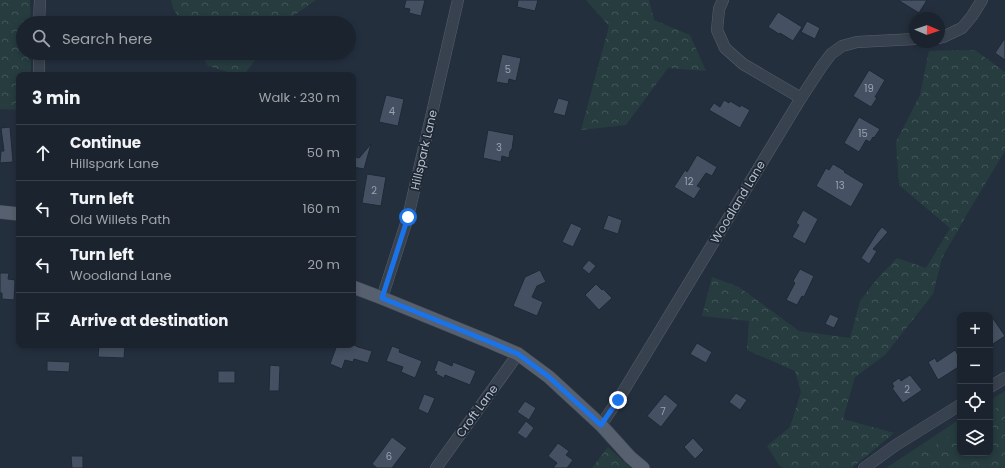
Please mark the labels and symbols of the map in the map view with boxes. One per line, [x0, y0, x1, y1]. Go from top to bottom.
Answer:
north arrow [909, 12, 945, 48]
house number: 5 [505, 62, 511, 77]
house number: 19 [864, 81, 874, 96]
house number: 4 [389, 104, 395, 119]
street label: Hillspark Lane [406, 108, 441, 192]
house number: 15 [858, 126, 868, 141]
house number: 3 [496, 140, 502, 155]
street label: Woodland Lane [706, 157, 769, 246]
house number: 12 [685, 174, 694, 189]
house number: 13 [835, 178, 845, 193]
house number: 2 [371, 183, 377, 198]
route start [399, 208, 417, 226]
street label: Croft Lane [452, 381, 502, 441]
house number: 2 [904, 382, 910, 397]
route end [609, 391, 627, 409]
house number: 7 [660, 404, 666, 419]
house number: 6 [386, 449, 392, 464]

